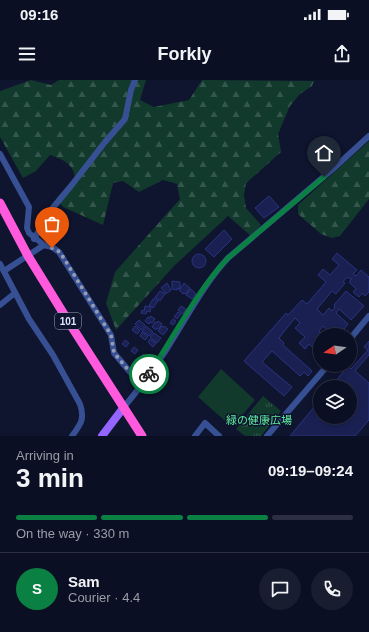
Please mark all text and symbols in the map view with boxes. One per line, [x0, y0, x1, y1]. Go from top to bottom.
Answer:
text: 09:16 [20, 6, 58, 23]
icon: menu [16, 43, 38, 65]
icon: share [331, 43, 353, 65]
text: Forkly [157, 44, 212, 64]
pin [307, 136, 341, 177]
icon: home [313, 142, 335, 164]
pin [35, 207, 69, 248]
icon: bag [41, 213, 63, 235]
road number: 101 [55, 313, 81, 329]
north arrow [313, 328, 357, 372]
map controls [313, 328, 357, 424]
courier [129, 354, 169, 394]
icon: bike [138, 363, 160, 385]
button: layers [313, 380, 357, 424]
park label: 緑の健康広場 [226, 414, 292, 426]
text: Arriving in [16, 448, 74, 463]
text: 09:19–09:24 [268, 462, 353, 479]
text: 3 min [16, 463, 84, 493]
text: On the way · 330 m [16, 526, 129, 541]
button: chat [259, 568, 301, 610]
button: phone [311, 568, 353, 610]
text: Sam [68, 573, 100, 590]
text: S [32, 580, 42, 597]
text: Courier · 4.4 [68, 590, 140, 605]

